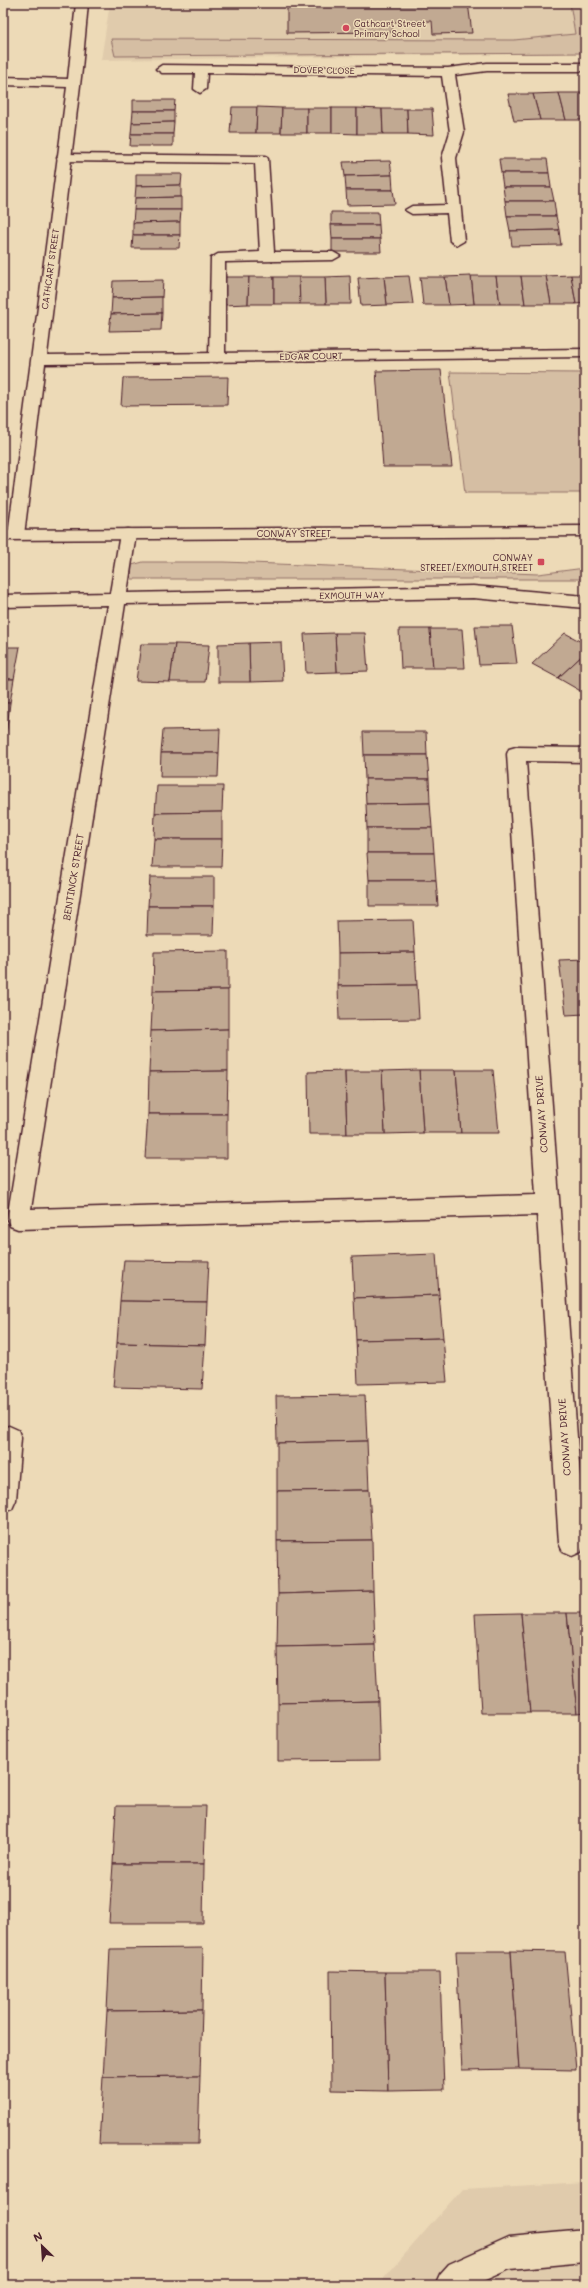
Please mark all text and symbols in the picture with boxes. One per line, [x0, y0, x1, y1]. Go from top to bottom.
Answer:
place label: Cathcart Street Primary School [354, 18, 426, 39]
marker: Cathcart Street Primary School [341, 23, 351, 33]
street label: DOVER CLOSE [293, 64, 355, 76]
street label: CATHCART STREET [39, 228, 61, 310]
street label: EDGAR COURT [279, 350, 343, 362]
street label: CONWAY STREET [257, 528, 331, 539]
place label: CONWAY STREET/EXMOUTH STREET [420, 552, 533, 573]
marker: CONWAY STREET/EXMOUTH STREET [536, 557, 546, 567]
street label: EXMOUTH WAY [319, 589, 385, 601]
street label: BENTINCK STREET [59, 832, 87, 921]
street label: CONWAY DRIVE [531, 1074, 551, 1153]
street label: CONWAY DRIVE [554, 1397, 574, 1476]
north arrow [22, 2226, 62, 2266]
text: N [31, 2228, 45, 2245]

